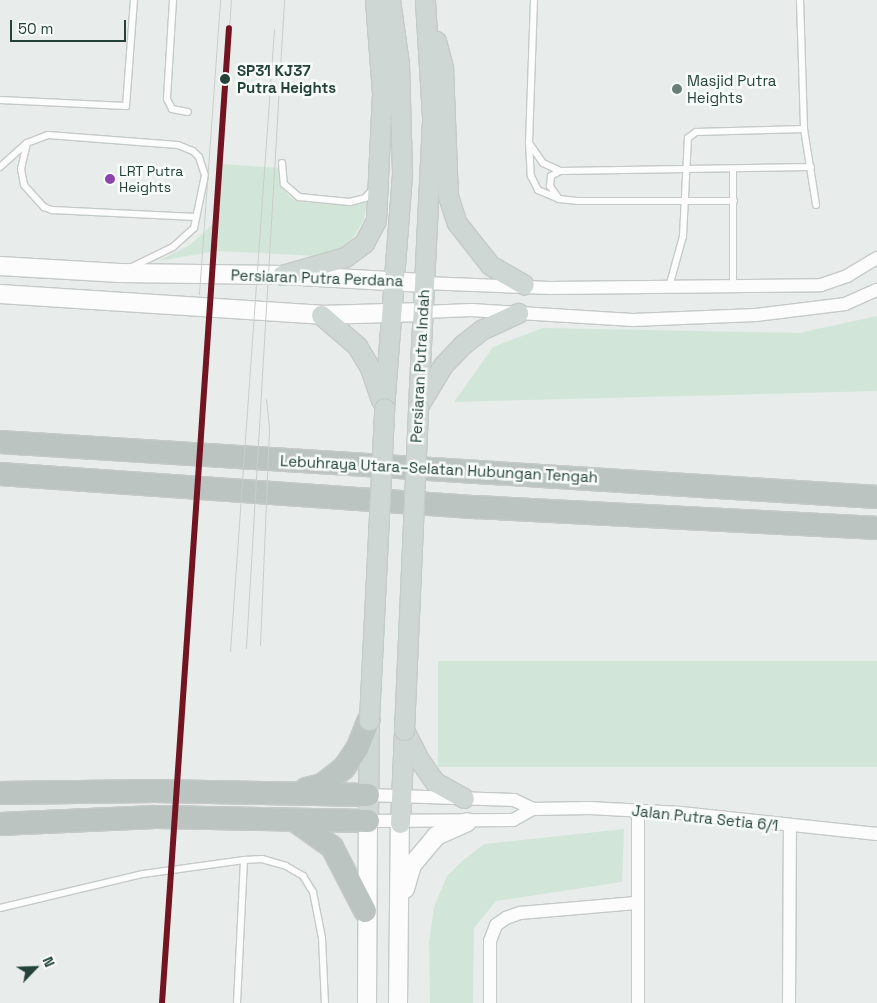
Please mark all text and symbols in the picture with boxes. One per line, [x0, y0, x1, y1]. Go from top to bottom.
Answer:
scale bar [12, 10, 129, 42]
text: 50 m [18, 19, 53, 38]
place label: SP31 KJ37 Putra Heights [237, 61, 336, 96]
marker: SP31 KJ37 Putra Heights [217, 71, 233, 87]
place label: Masjid Putra Heights [687, 71, 776, 106]
marker: Masjid Putra Heights [671, 83, 683, 95]
place label: LRT Putra Heights [119, 163, 184, 196]
marker: LRT Putra Heights [105, 174, 115, 184]
street label: Persiaran Putra Perdana [230, 266, 404, 290]
street label: Persiaran Putra Indah [407, 289, 433, 443]
street label: Lebuhraya Utara–Selatan Hubungan Tengah [279, 452, 599, 486]
street label: Jalan Putra Setia 6/1 [631, 801, 779, 835]
north arrow [10, 943, 60, 993]
text: N [39, 954, 59, 970]

